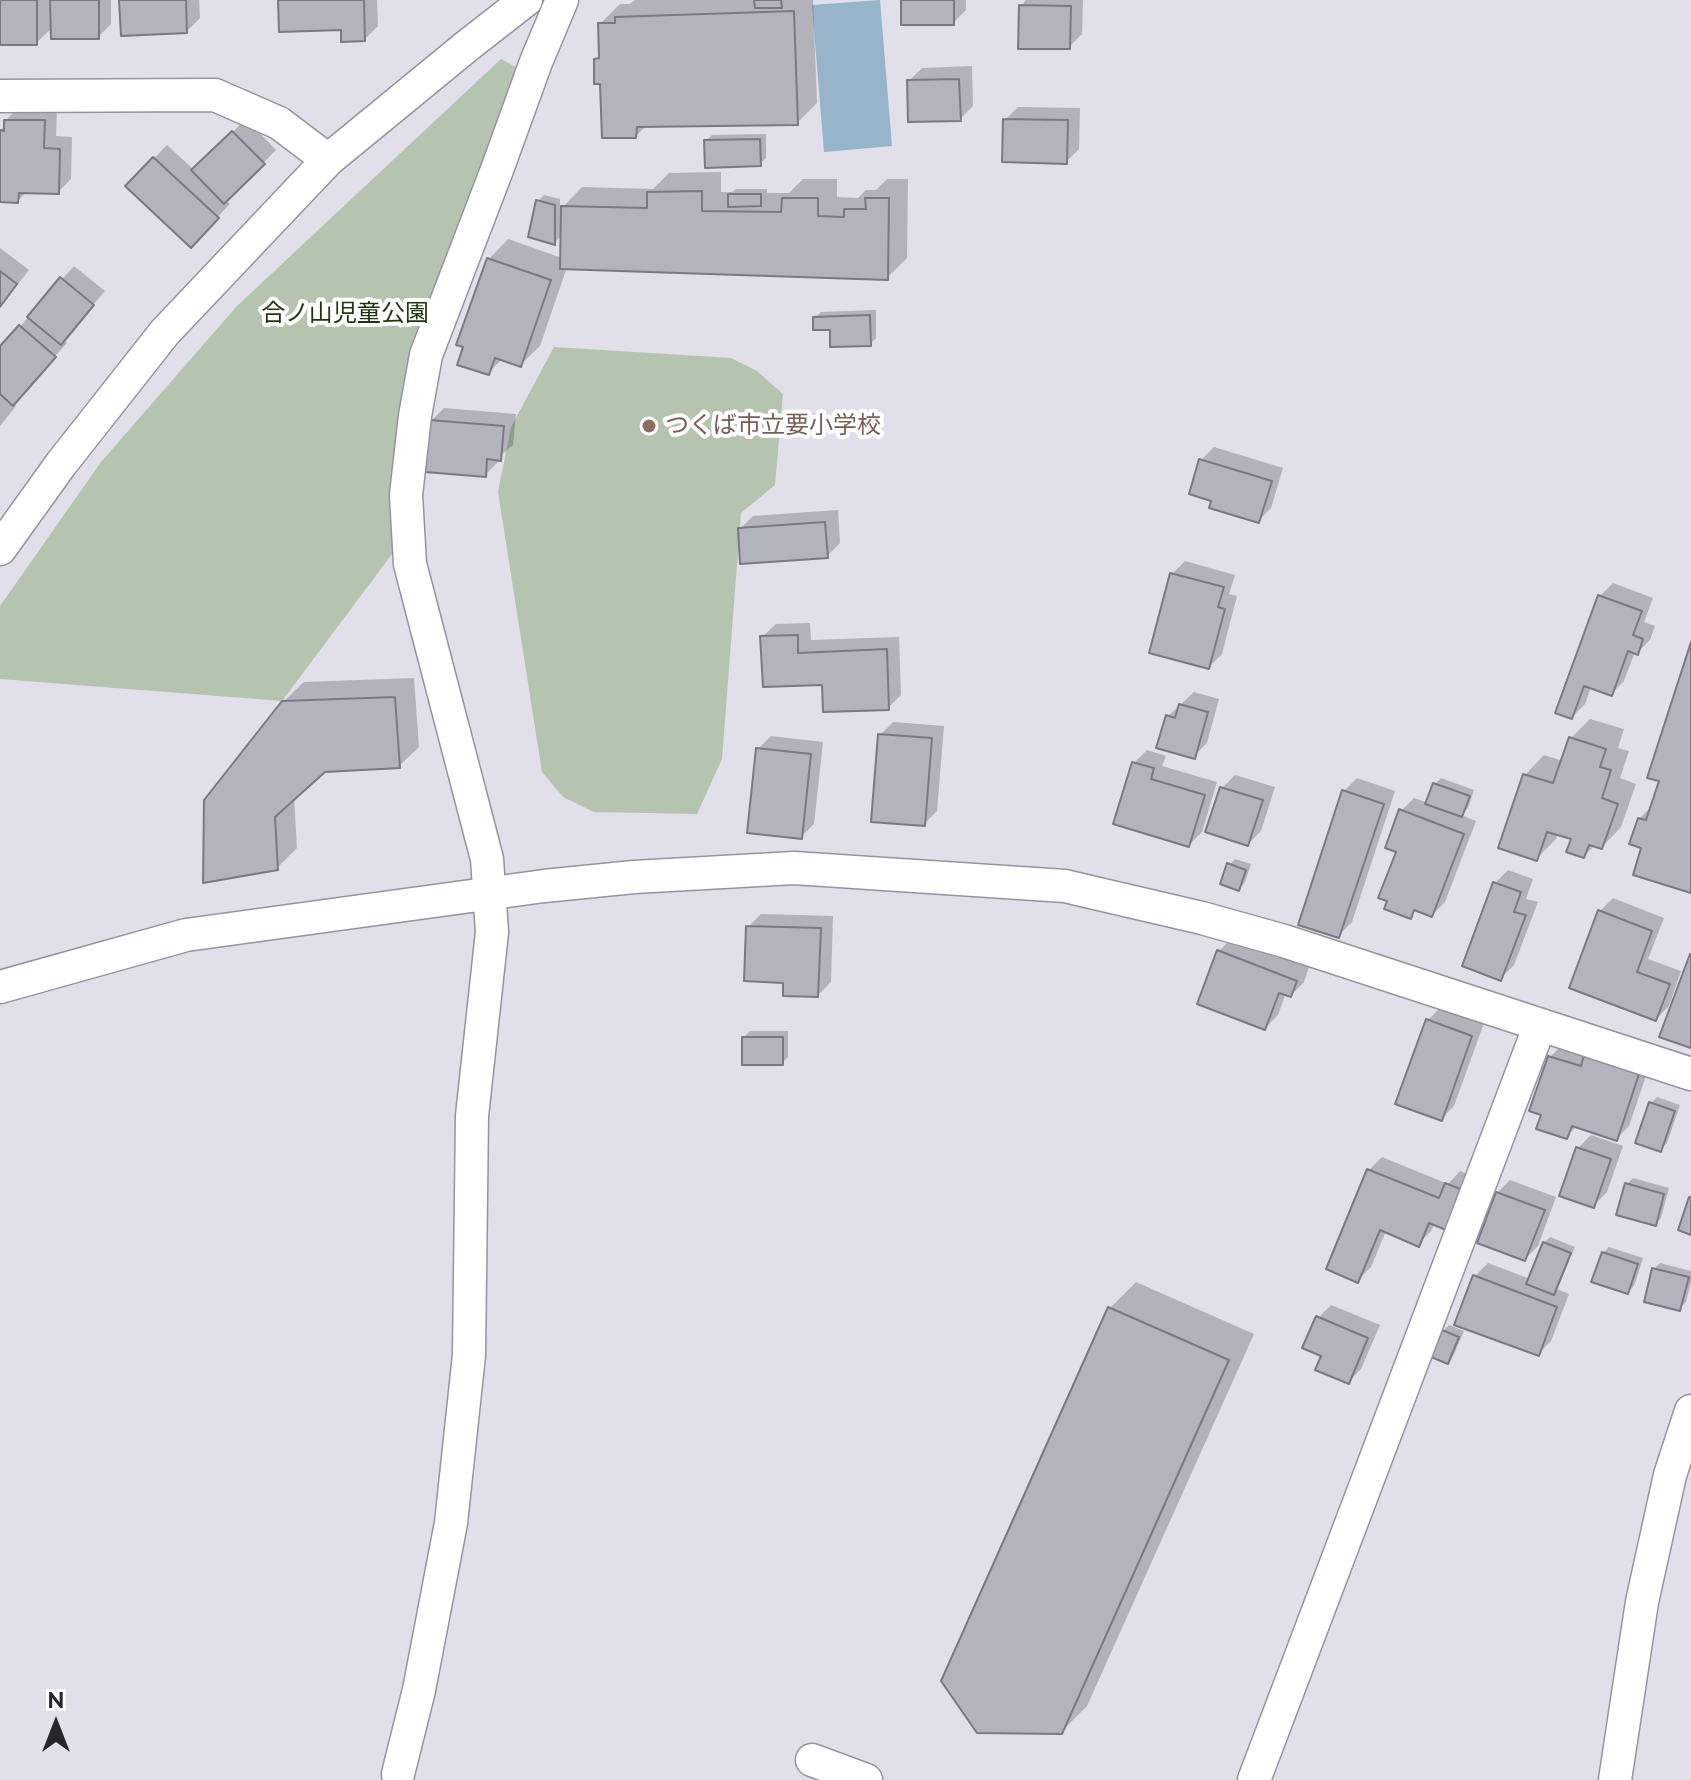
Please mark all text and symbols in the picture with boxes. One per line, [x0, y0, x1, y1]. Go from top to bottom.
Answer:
park label: 合ノ山児童公園 [261, 300, 429, 328]
place label: つくば市立要小学校 [665, 412, 881, 440]
marker: つくば市立要小学校 [640, 417, 658, 435]
north arrow [16, 1684, 96, 1764]
text: N [48, 1687, 64, 1713]

